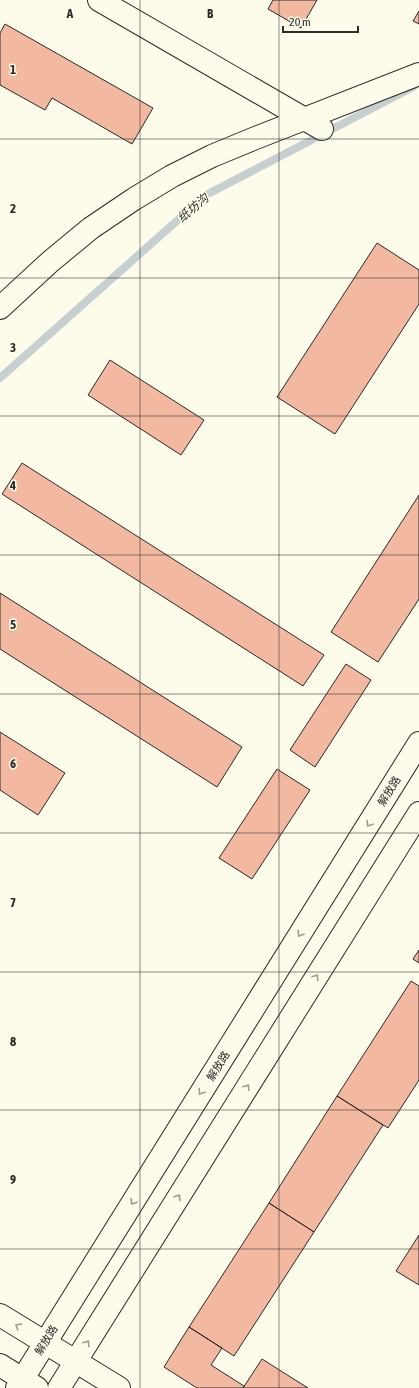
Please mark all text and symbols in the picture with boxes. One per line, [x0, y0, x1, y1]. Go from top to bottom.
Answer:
text: A [66, 6, 74, 21]
text: B [207, 6, 214, 21]
scale bar [283, 8, 358, 34]
text: 20 m [289, 15, 311, 29]
text: 1 [10, 62, 16, 77]
water label: 纸坊沟 [175, 190, 213, 225]
text: 2 [10, 201, 16, 216]
text: 3 [10, 340, 16, 355]
text: 4 [9, 478, 16, 493]
text: 5 [10, 617, 16, 632]
text: 6 [10, 756, 16, 771]
street label: 解放路 [375, 774, 403, 808]
one-way arrow [366, 820, 373, 827]
text: 7 [10, 895, 16, 910]
one-way arrow [297, 930, 305, 937]
one-way arrow [312, 974, 319, 981]
text: 8 [10, 1034, 16, 1049]
street label: 解放路 [204, 1049, 232, 1083]
one-way arrow [243, 1084, 250, 1091]
one-way arrow [199, 1088, 206, 1095]
text: 9 [10, 1172, 16, 1187]
one-way arrow [174, 1194, 181, 1201]
one-way arrow [130, 1198, 137, 1205]
street label: 解放路 [32, 1323, 60, 1357]
one-way arrow [15, 1324, 22, 1331]
one-way arrow [82, 1340, 90, 1347]

